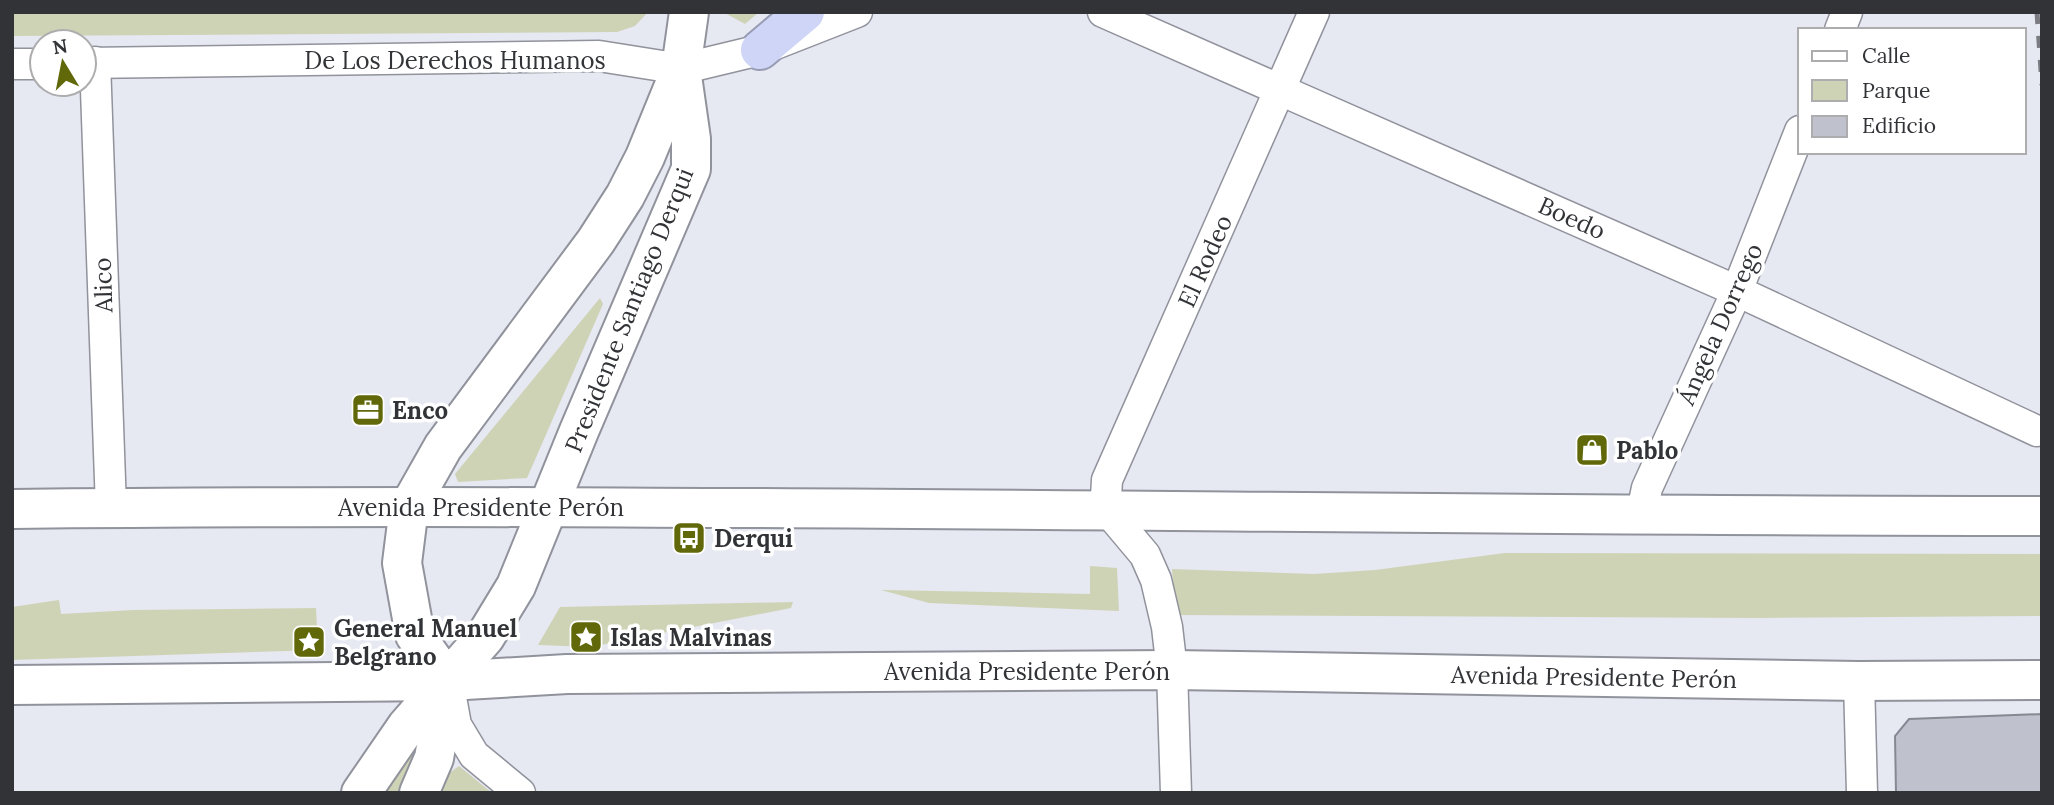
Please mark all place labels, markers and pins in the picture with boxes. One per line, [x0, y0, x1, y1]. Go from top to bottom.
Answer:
office icon: Enco [349, 391, 387, 429]
place label: Enco [392, 395, 448, 426]
shop icon: Pablo [1573, 431, 1611, 469]
place label: Pablo [1616, 435, 1678, 466]
bus stop icon: Derqui [670, 519, 708, 557]
place label: Derqui [714, 523, 793, 554]
place label: General Manuel Belgrano [334, 613, 517, 672]
place icon: Islas Malvinas [567, 618, 605, 656]
place label: Islas Malvinas [610, 622, 772, 653]
place icon: General Manuel Belgrano [290, 623, 328, 661]

